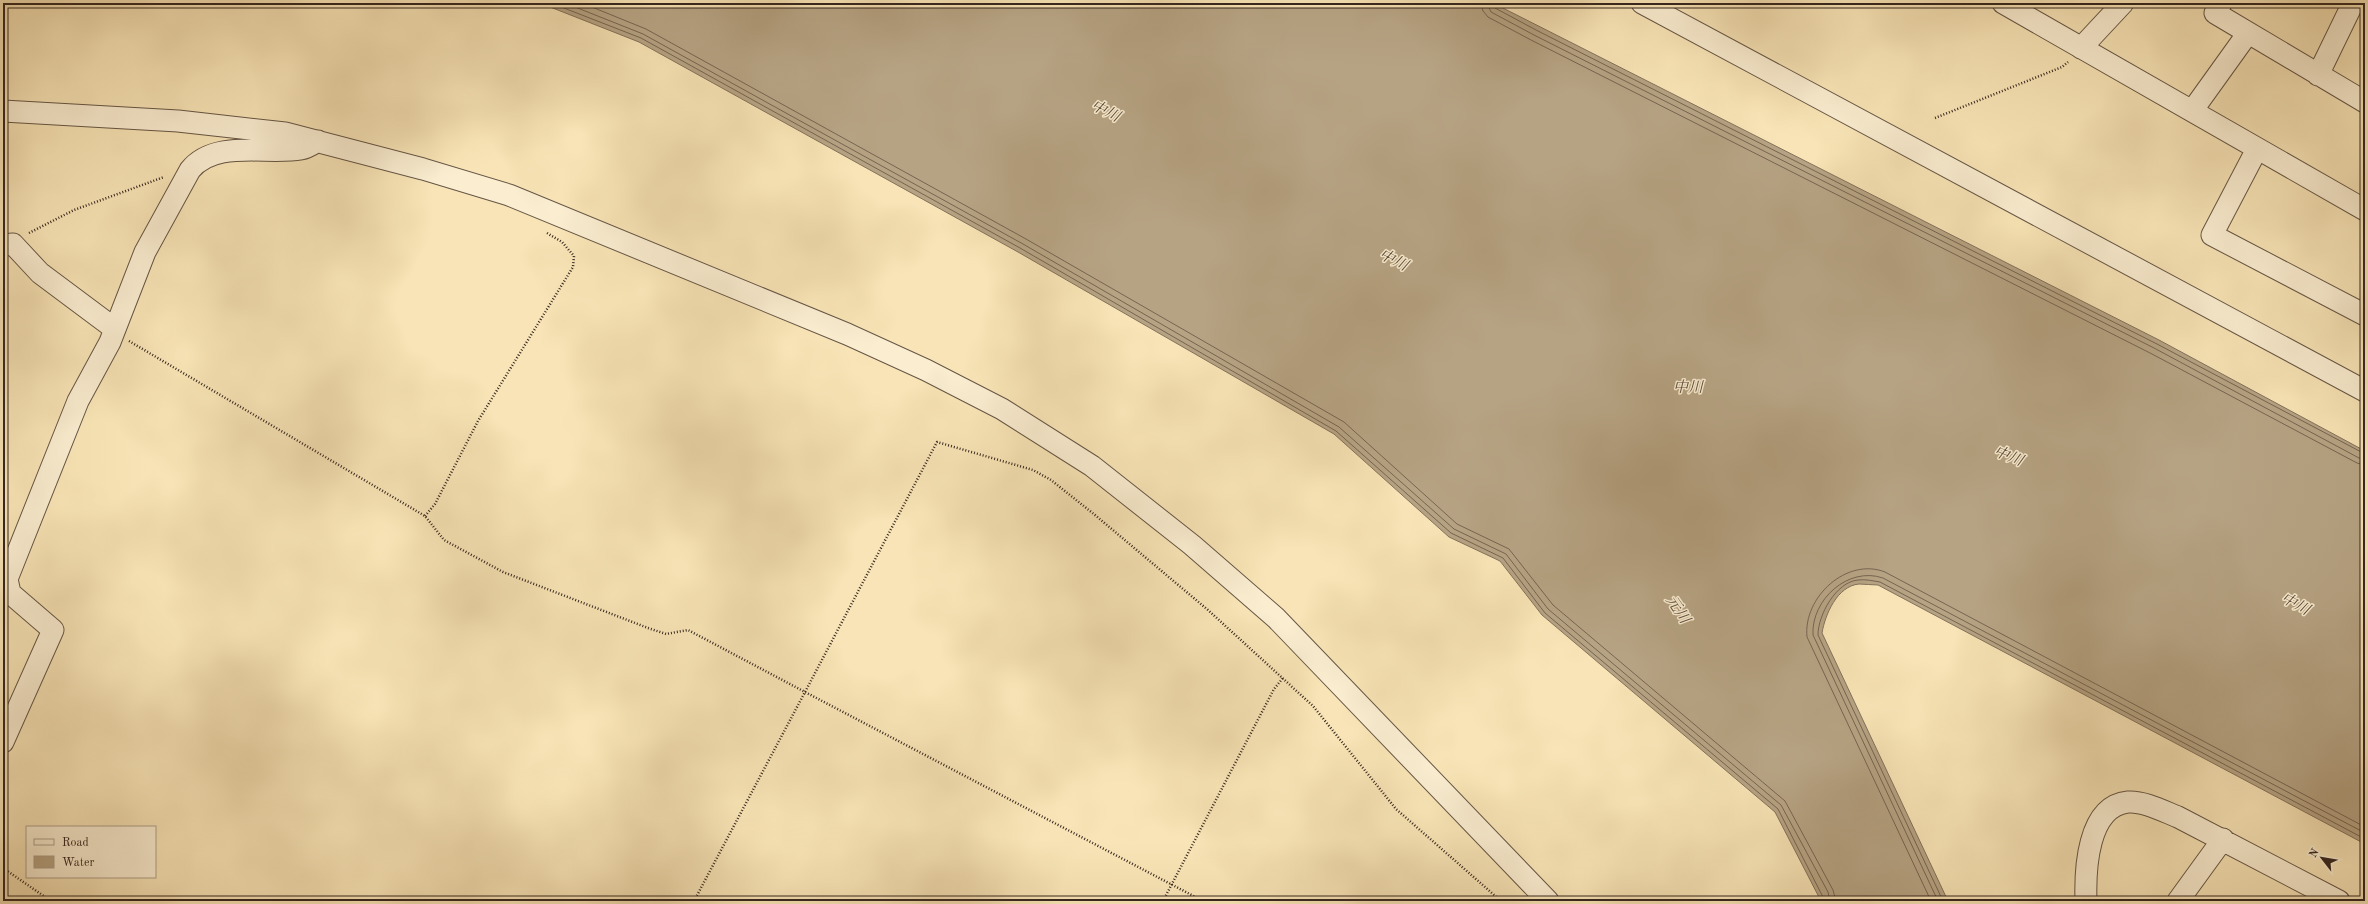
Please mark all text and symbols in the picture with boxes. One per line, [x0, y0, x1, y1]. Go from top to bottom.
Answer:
water label: 中川 [1088, 97, 1124, 126]
water label: 中川 [1376, 246, 1412, 275]
water label: 中川 [1673, 379, 1705, 396]
water label: 中川 [1991, 443, 2027, 470]
water label: 中川 [2278, 590, 2314, 620]
water label: 元川 [1662, 592, 1694, 628]
legend [26, 826, 156, 878]
text: Road [62, 837, 89, 849]
north arrow [2302, 838, 2342, 878]
text: N [2308, 847, 2322, 860]
text: Water [62, 857, 95, 869]

